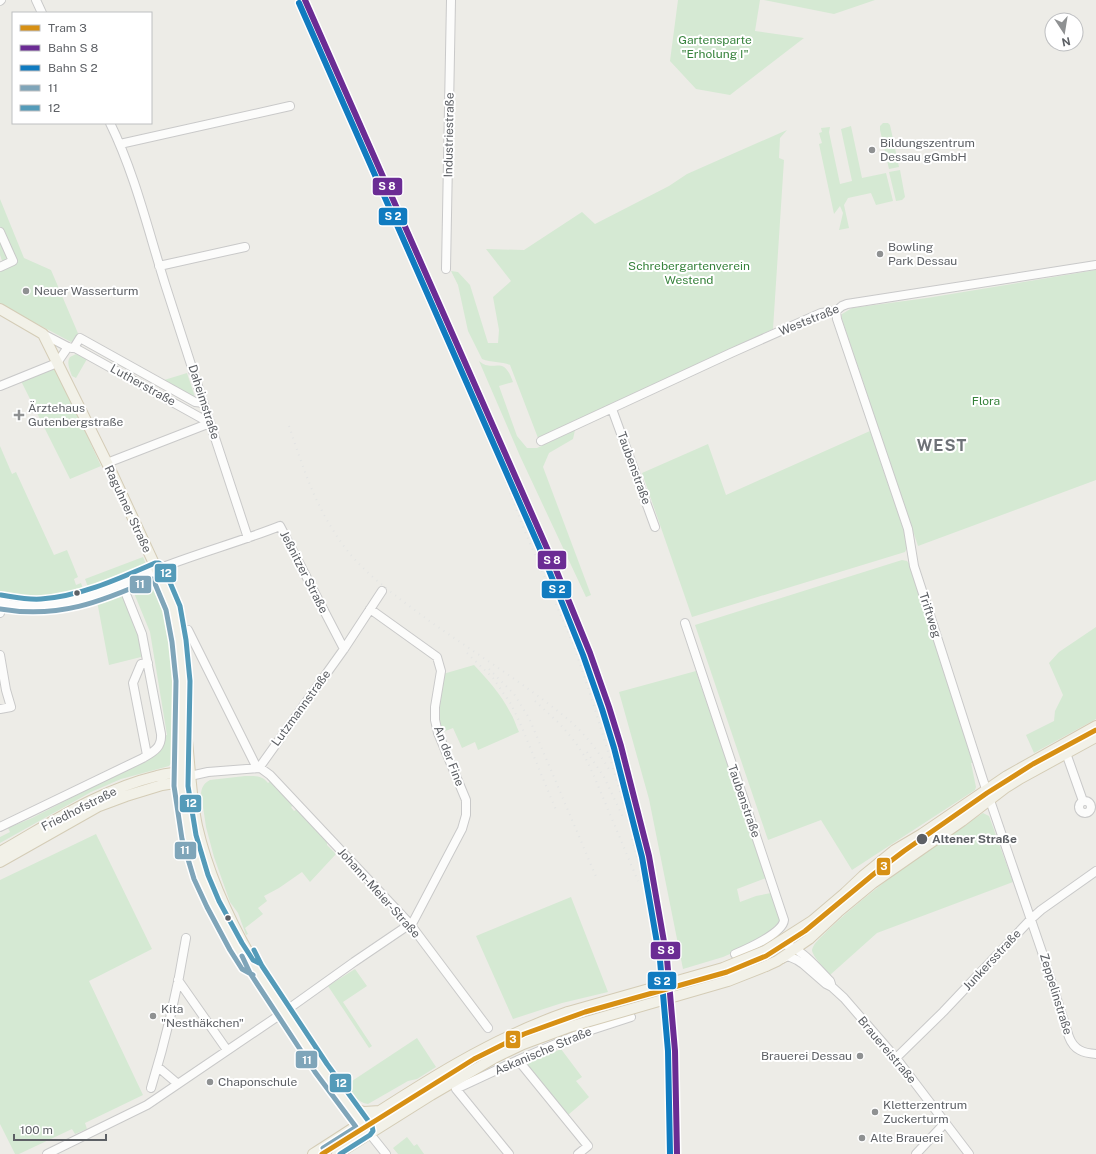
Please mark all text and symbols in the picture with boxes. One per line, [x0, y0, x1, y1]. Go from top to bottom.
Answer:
legend [12, 12, 152, 124]
north arrow [1044, 12, 1084, 52]
text: Tram 3 [48, 21, 87, 35]
park label: Gartensparte "Erholung I" [678, 33, 752, 61]
text: N [1061, 35, 1072, 49]
text: Bahn S 8 [48, 41, 98, 55]
text: Bahn S 2 [48, 61, 98, 75]
text: 11 [48, 81, 58, 95]
street label: Industriestraße [441, 92, 457, 178]
text: 12 [48, 101, 60, 115]
place label: Bildungszentrum Dessau gGmbH [880, 136, 975, 164]
marker: Bildungszentrum Dessau gGmbH [867, 145, 877, 155]
line badge: S 8 [372, 177, 403, 196]
text: S 8 [378, 180, 396, 192]
line badge: S 2 [378, 207, 408, 226]
text: S 2 [384, 210, 402, 222]
place label: Bowling Park Dessau [888, 240, 957, 268]
marker: Bowling Park Dessau [875, 249, 885, 259]
park label: Schrebergartenverein Westend [628, 259, 750, 287]
place label: Neuer Wasserturm [34, 284, 139, 298]
marker: Neuer Wasserturm [21, 286, 31, 296]
street label: Weststraße [777, 301, 841, 338]
street label: Lutherstraße [108, 361, 178, 409]
street label: Daheimstraße [185, 363, 223, 441]
park label: Flora [972, 394, 1000, 408]
place label: Ärztehaus Gutenbergstraße [28, 401, 123, 429]
marker: Ärztehaus Gutenbergstraße [13, 409, 25, 421]
street label: Taubenstraße [614, 430, 654, 507]
district label: WEST [917, 436, 967, 455]
street label: Raguhner Straße [102, 463, 154, 555]
street label: Jeßnitzer Straße [277, 528, 331, 616]
line badge: S 8 [537, 550, 567, 570]
text: S 8 [543, 554, 561, 566]
line badge: 12 [154, 563, 177, 583]
text: 12 [160, 567, 172, 579]
line badge: 11 [129, 575, 152, 594]
text: 11 [135, 578, 145, 590]
line badge: S 2 [541, 580, 572, 599]
text: S 2 [548, 583, 566, 595]
unlabelled marker [72, 588, 82, 598]
street label: Triftweg [916, 591, 944, 639]
street label: Lutzmannstraße [269, 667, 333, 749]
street label: An der Fine [431, 724, 467, 788]
street label: Taubenstraße [725, 763, 763, 840]
street label: Friedhofstraße [39, 784, 119, 834]
line badge: 12 [179, 794, 202, 813]
text: 12 [185, 797, 197, 809]
marker: Altener Straße [915, 832, 929, 846]
place label: Altener Straße [932, 832, 1017, 846]
line badge: 11 [174, 841, 197, 860]
text: 11 [180, 844, 190, 856]
street label: Johann-Meier-Straße [335, 845, 423, 941]
line badge: 3 [876, 857, 891, 876]
text: 3 [880, 860, 888, 872]
unlabelled marker [223, 913, 233, 923]
street label: Junkersstraße [960, 926, 1024, 993]
line badge: S 8 [650, 941, 681, 960]
text: S 8 [657, 944, 675, 956]
street label: Zeppelinstraße [1037, 952, 1075, 1037]
line badge: S 2 [647, 971, 677, 990]
text: S 2 [653, 975, 671, 987]
place label: Kita "Nesthäkchen" [161, 1002, 244, 1030]
marker: Kita "Nesthäkchen" [148, 1011, 158, 1021]
street label: Brauereistraße [855, 1014, 919, 1086]
street label: Askanische Straße [492, 1024, 594, 1078]
line badge: 3 [505, 1030, 521, 1049]
text: 3 [509, 1033, 517, 1045]
place label: Brauerei Dessau [761, 1049, 852, 1063]
line badge: 11 [295, 1050, 318, 1069]
marker: Brauerei Dessau [855, 1051, 865, 1061]
text: 11 [302, 1054, 312, 1066]
line badge: 12 [329, 1073, 352, 1093]
place label: Chaponschule [218, 1075, 297, 1089]
marker: Chaponschule [205, 1077, 215, 1087]
text: 12 [335, 1077, 347, 1089]
place label: Kletterzentrum Zuckerturm [883, 1098, 967, 1126]
marker: Kletterzentrum Zuckerturm [870, 1107, 880, 1117]
scale bar [14, 1116, 106, 1142]
text: 100 m [20, 1123, 53, 1137]
place label: Alte Brauerei [870, 1131, 943, 1145]
marker: Alte Brauerei [857, 1133, 867, 1143]

